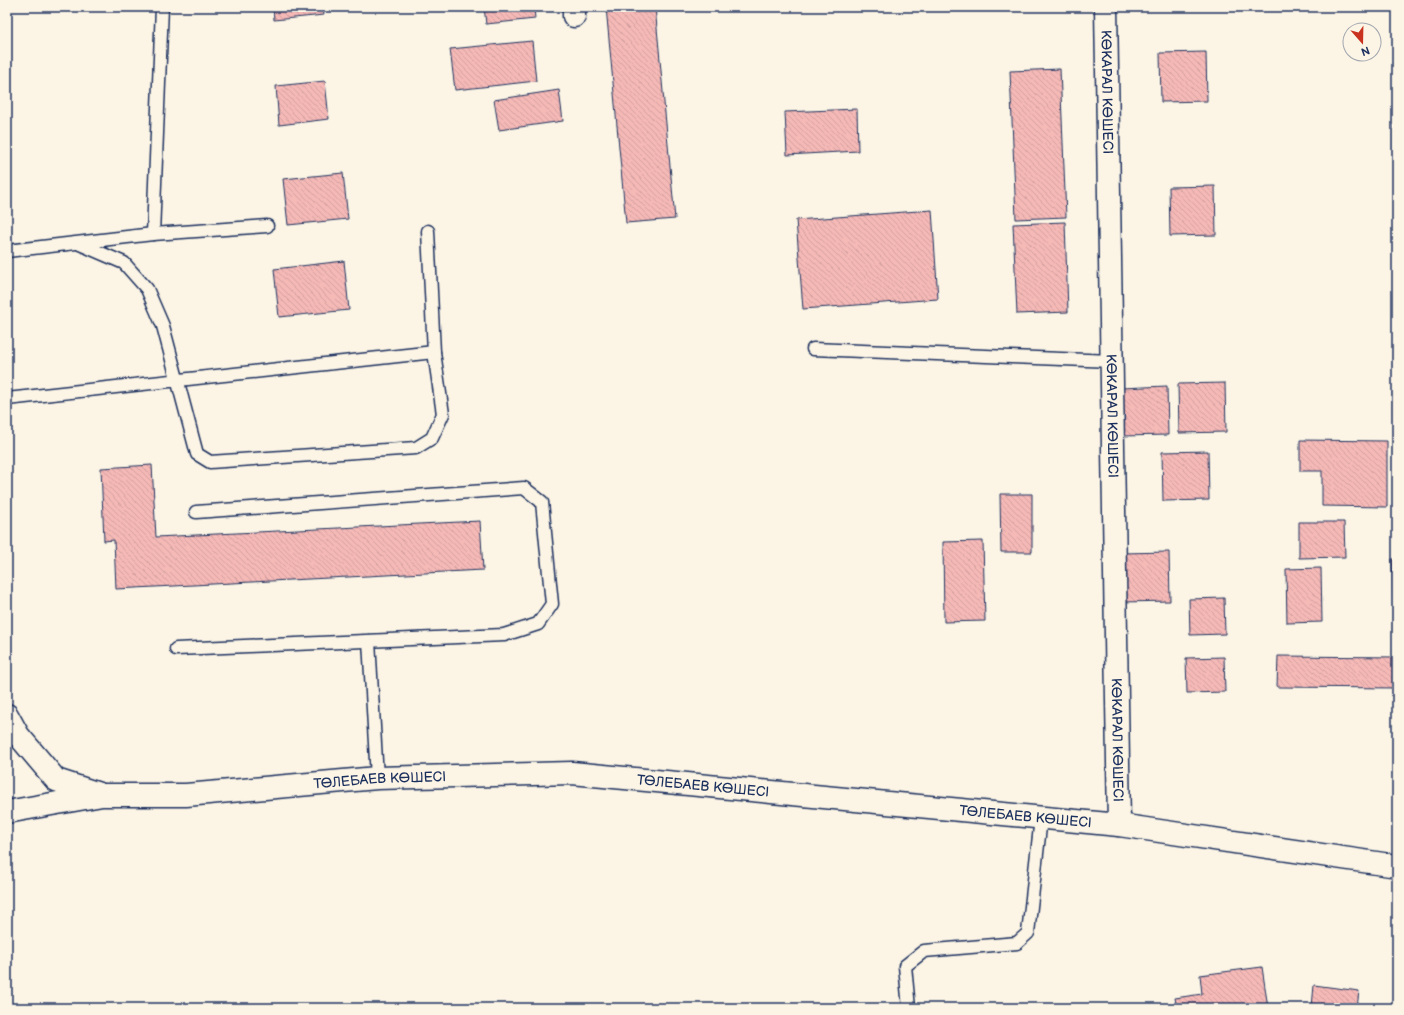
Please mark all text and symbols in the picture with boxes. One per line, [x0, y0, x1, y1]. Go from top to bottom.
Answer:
north arrow [1342, 22, 1382, 62]
street label: КӨКАРАЛ КӨШЕСІ [1098, 30, 1117, 154]
text: N [1359, 43, 1371, 58]
street label: КӨКАРАЛ КӨШЕСІ [1103, 354, 1122, 478]
street label: КӨКАРАЛ КӨШЕСІ [1108, 678, 1127, 802]
street label: ТӨЛЕБАЕВ КӨШЕСІ [313, 768, 446, 792]
street label: ТӨЛЕБАЕВ КӨШЕСІ [636, 771, 770, 800]
street label: ТӨЛЕБАЕВ КӨШЕСІ [959, 801, 1093, 831]

